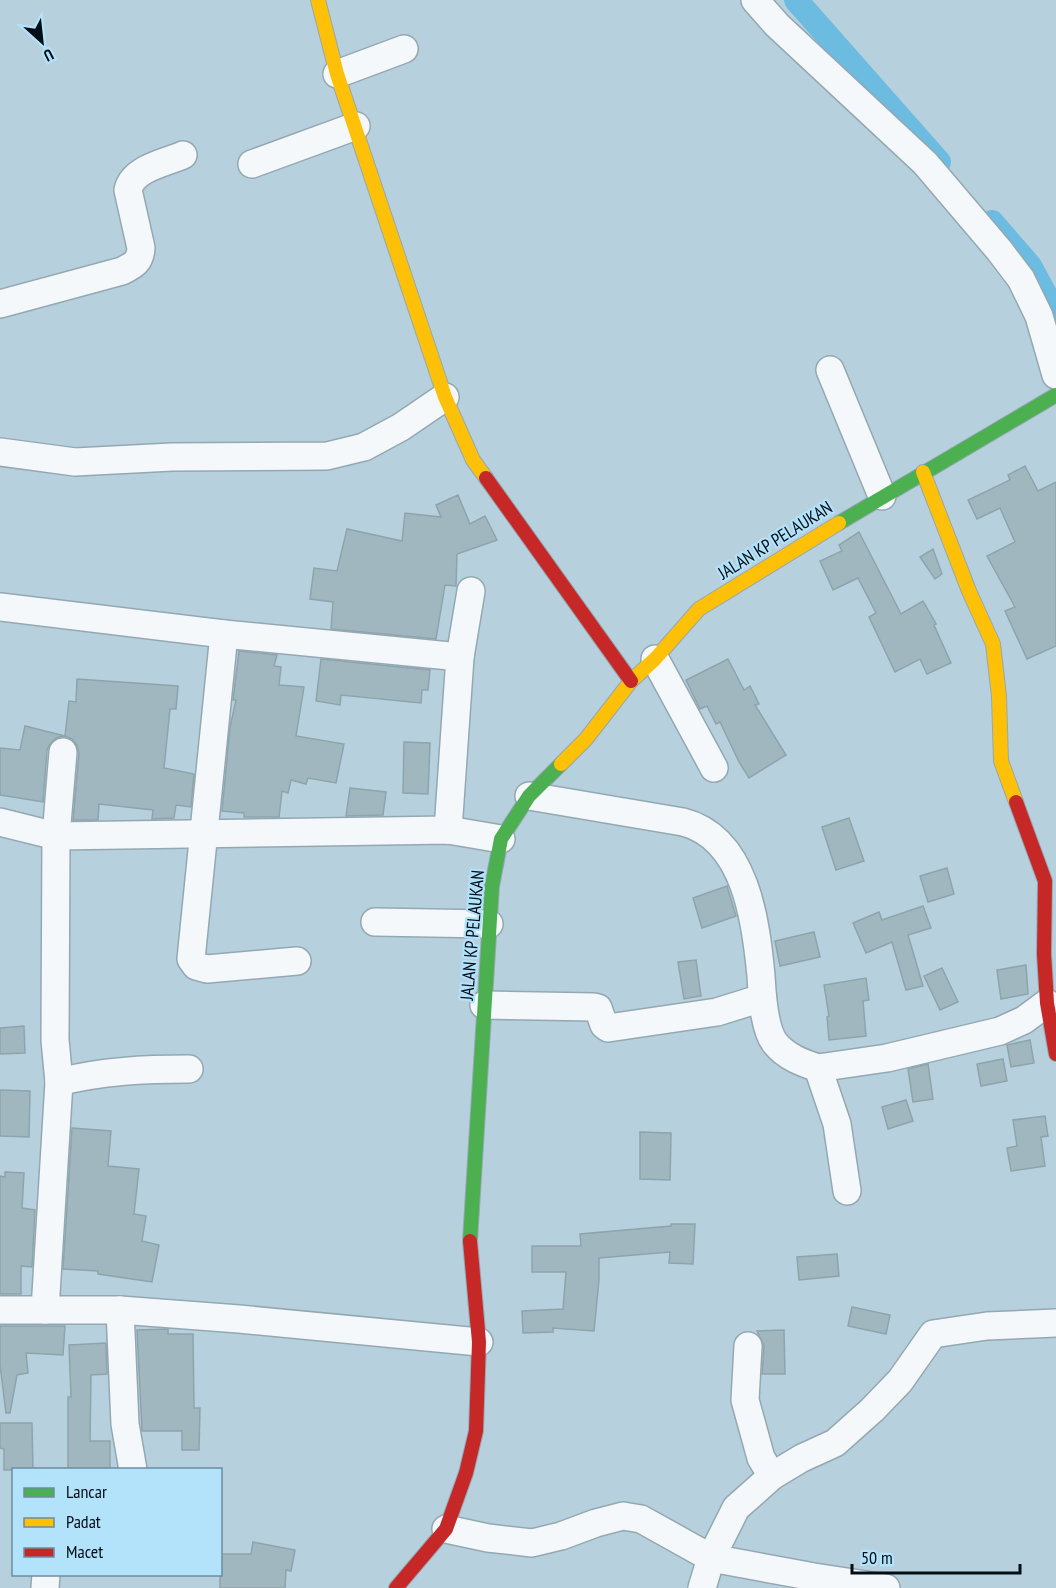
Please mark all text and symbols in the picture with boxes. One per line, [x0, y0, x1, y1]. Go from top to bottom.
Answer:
north arrow [12, 12, 72, 72]
text: U [41, 45, 57, 66]
street label: JALAN KP PELAUKAN [713, 496, 836, 585]
street label: JALAN KP PELAUKAN [455, 869, 489, 1002]
legend [12, 1468, 222, 1576]
text: Lancar [66, 1480, 107, 1503]
text: Padat [66, 1510, 101, 1533]
scale bar [852, 1537, 1020, 1575]
text: Macet [66, 1540, 103, 1563]
text: 50 m [861, 1546, 893, 1569]

